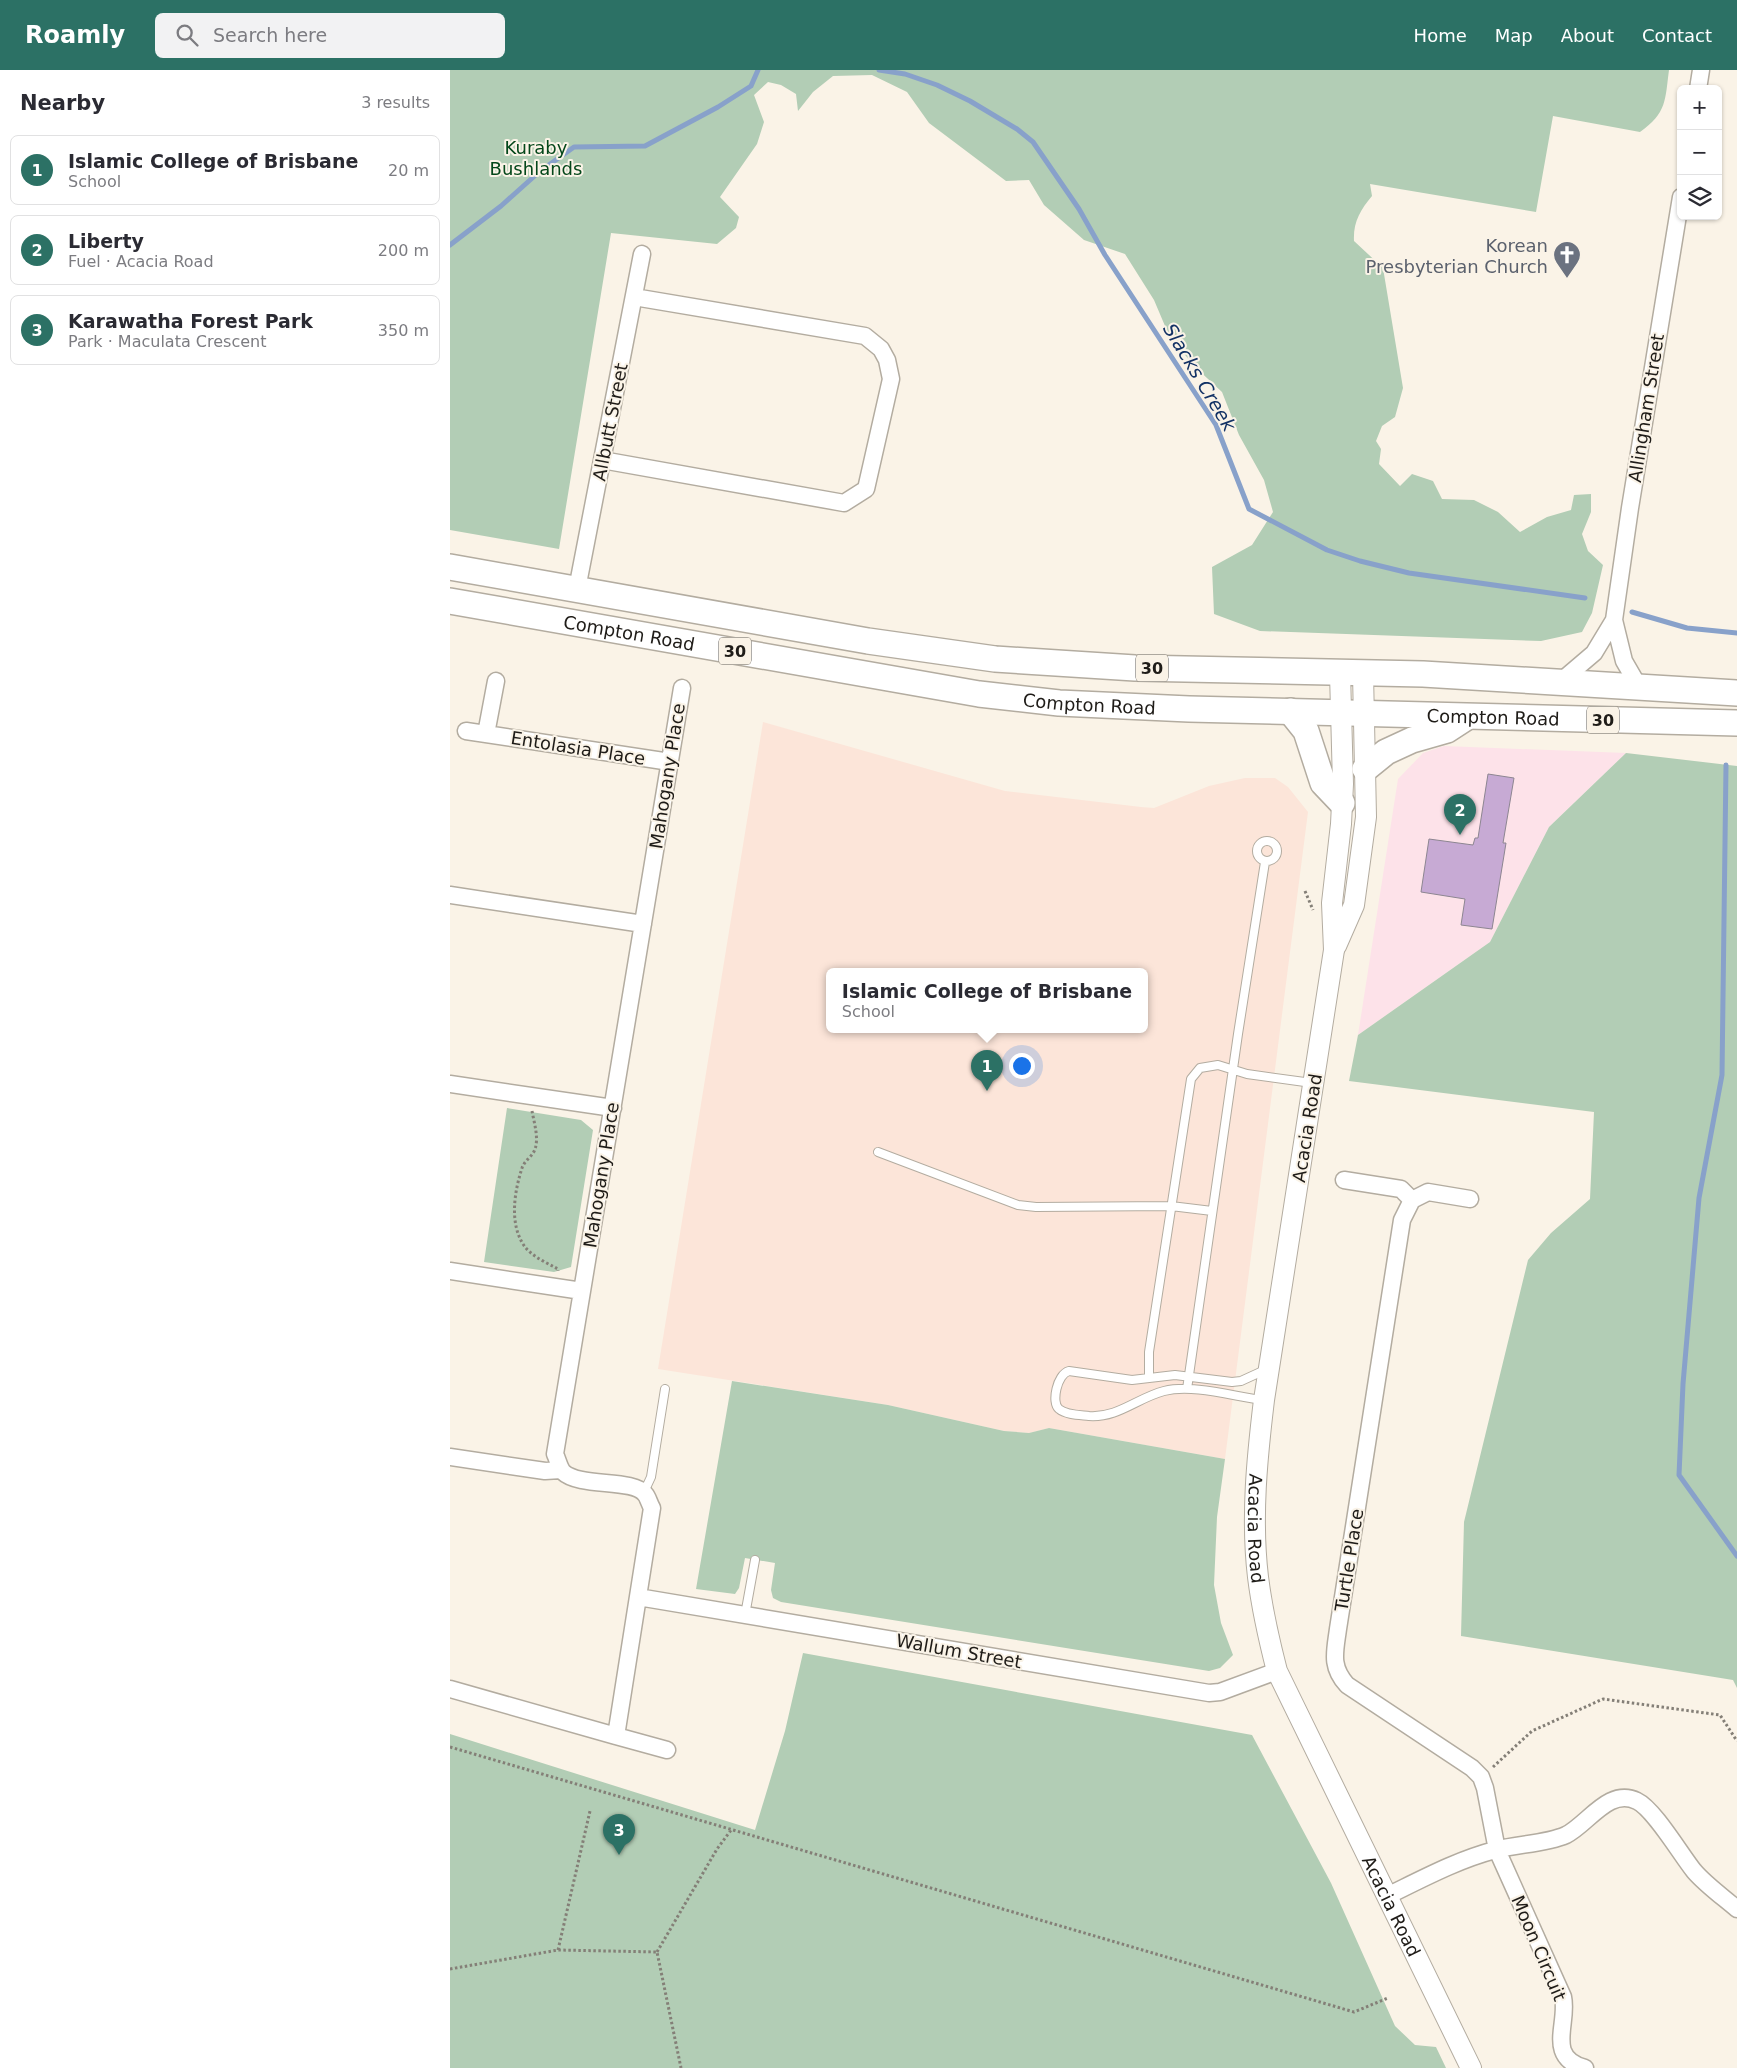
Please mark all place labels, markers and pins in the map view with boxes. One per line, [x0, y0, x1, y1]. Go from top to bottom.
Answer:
place label: Korean Presbyterian Church [1366, 235, 1548, 277]
church icon: Korean Presbyterian Church [1552, 240, 1582, 279]
pin: 2 [1444, 794, 1476, 835]
pin: 1 [971, 1050, 1003, 1091]
pin: 3 [603, 1814, 635, 1855]

